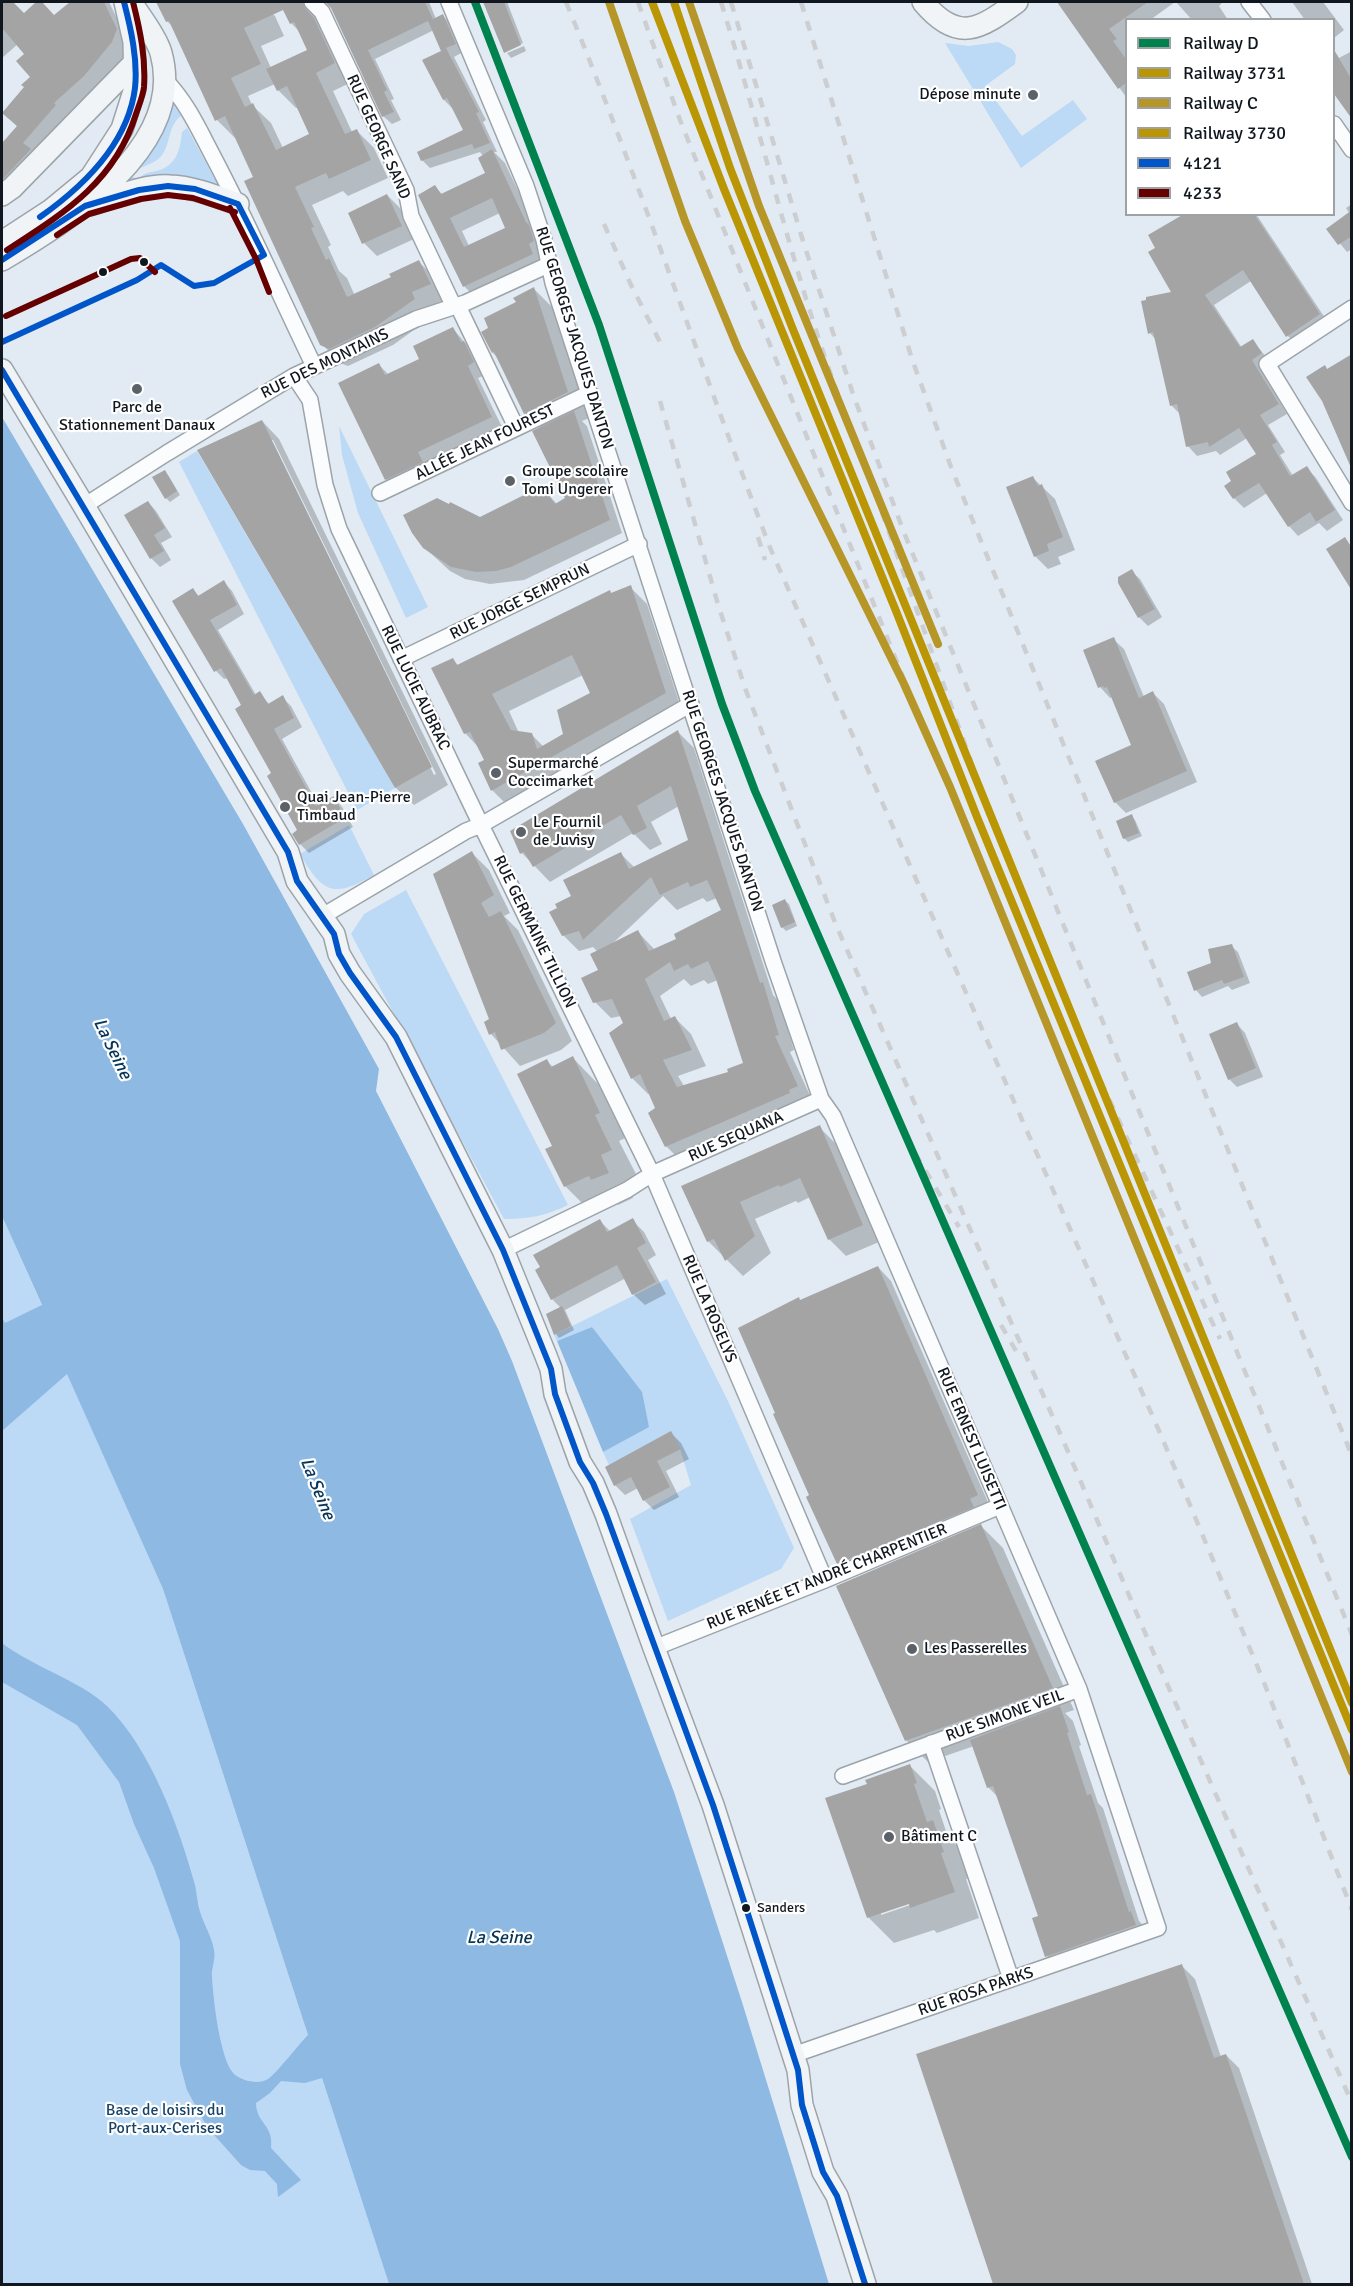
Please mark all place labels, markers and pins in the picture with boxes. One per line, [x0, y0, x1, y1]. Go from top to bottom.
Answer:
place label: Dépose minute [919, 85, 1021, 105]
marker: Dépose minute [1026, 88, 1040, 102]
unlabelled marker [138, 256, 150, 268]
unlabelled marker [97, 266, 109, 278]
marker: Parc de Stationnement Danaux [130, 382, 144, 396]
place label: Parc de Stationnement Danaux [59, 398, 215, 436]
place label: Groupe scolaire Tomi Ungerer [522, 462, 629, 500]
marker: Groupe scolaire Tomi Ungerer [503, 474, 517, 488]
place label: Supermarché Coccimarket [508, 754, 599, 792]
marker: Supermarché Coccimarket [489, 766, 503, 780]
place label: Quai Jean-Pierre Timbaud [297, 788, 411, 826]
marker: Quai Jean-Pierre Timbaud [278, 800, 292, 814]
place label: Le Fournil de Juvisy [533, 813, 601, 851]
marker: Le Fournil de Juvisy [514, 825, 528, 839]
place label: Les Passerelles [924, 1639, 1027, 1659]
marker: Les Passerelles [905, 1642, 919, 1656]
place label: Bâtiment C [901, 1827, 977, 1847]
marker: Bâtiment C [882, 1830, 896, 1844]
place label: Sanders [757, 1900, 805, 1916]
marker: Sanders [740, 1902, 752, 1914]

